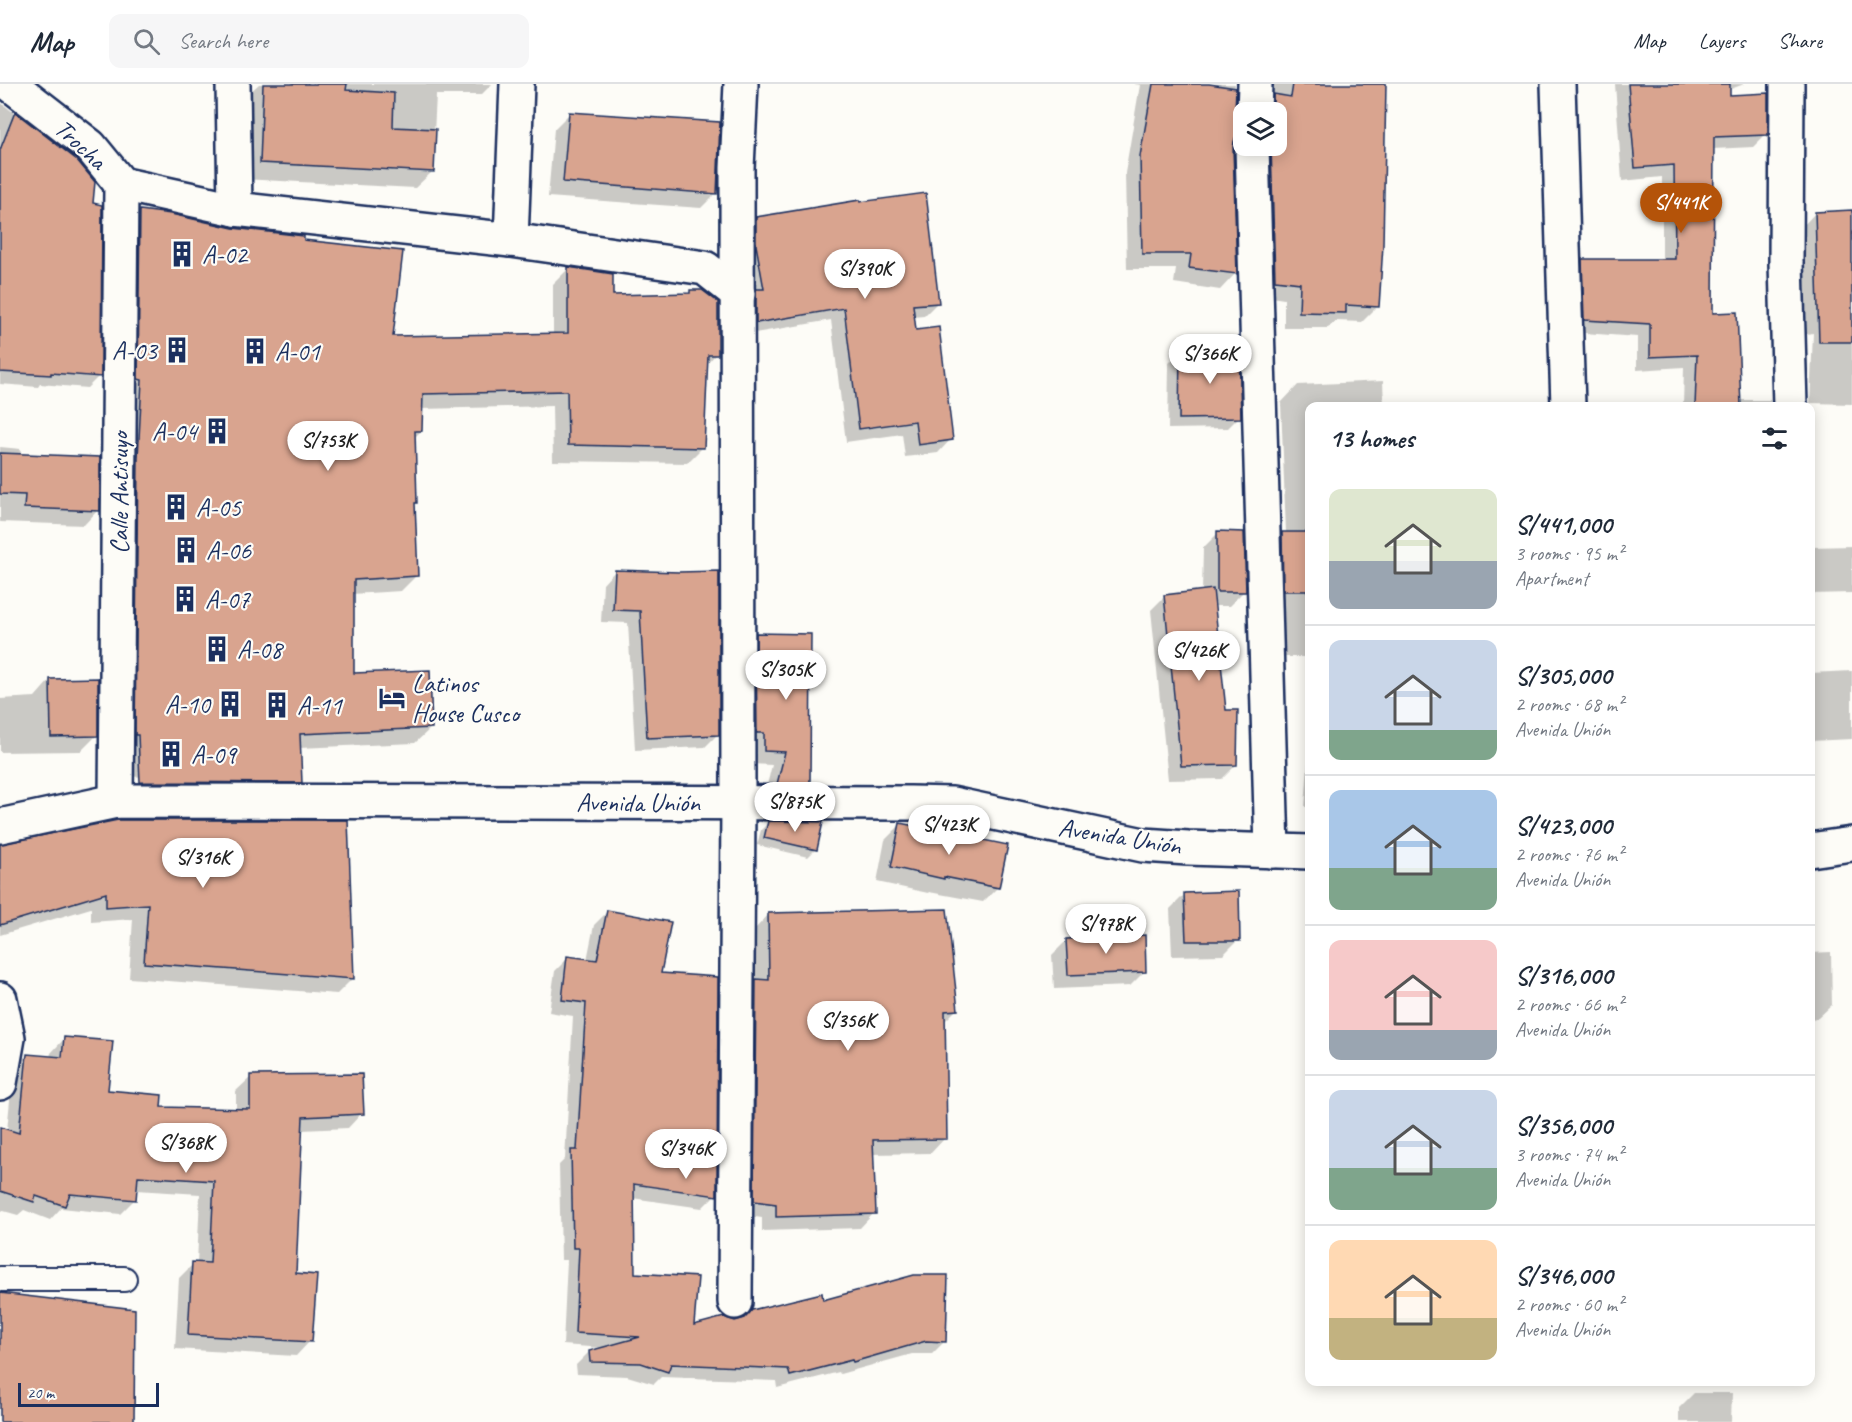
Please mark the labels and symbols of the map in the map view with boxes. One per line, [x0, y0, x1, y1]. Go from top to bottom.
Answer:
street label: Trocha [48, 112, 115, 178]
pin: S/441K [1632, 183, 1730, 234]
place label: A-02 [202, 238, 249, 271]
building icon: A-02 [167, 239, 197, 269]
pin: S/390K [816, 249, 914, 300]
place label: A-03 [112, 334, 159, 367]
pin: S/366K [1161, 334, 1259, 385]
building icon: A-03 [162, 335, 192, 365]
place label: A-01 [275, 335, 321, 368]
building icon: A-01 [240, 336, 270, 366]
place label: A-04 [152, 415, 199, 448]
building icon: A-04 [202, 416, 232, 446]
pin: S/753K [279, 421, 377, 472]
street label: Calle Antisuyo [103, 429, 136, 554]
place label: A-05 [196, 491, 242, 524]
building icon: A-05 [161, 492, 191, 522]
place label: A-06 [206, 534, 252, 567]
building icon: A-06 [171, 535, 201, 565]
place label: A-07 [205, 583, 251, 616]
building icon: A-07 [170, 584, 200, 614]
pin: S/426K [1150, 631, 1248, 682]
place label: A-08 [237, 633, 284, 666]
building icon: A-08 [202, 634, 232, 664]
pin: S/305K [737, 650, 835, 701]
place label: Latinos House Cusco [412, 667, 522, 730]
hotel icon: Latinos House Cusco [377, 683, 407, 713]
place label: A-10 [165, 688, 212, 721]
building icon: A-10 [215, 689, 245, 719]
place label: A-11 [297, 689, 343, 722]
building icon: A-11 [262, 690, 292, 720]
place label: A-09 [191, 738, 238, 771]
building icon: A-09 [156, 739, 186, 769]
pin: S/875K [746, 782, 844, 833]
street label: Avenida Unión [576, 786, 701, 819]
pin: S/423K [900, 805, 998, 856]
street label: Avenida Unión [1056, 811, 1185, 863]
pin: S/316K [154, 838, 252, 889]
pin: S/978K [1057, 904, 1155, 955]
pin: S/356K [799, 1001, 897, 1052]
pin: S/368K [137, 1123, 235, 1174]
pin: S/346K [637, 1129, 735, 1180]
scale bar [18, 1380, 159, 1408]

